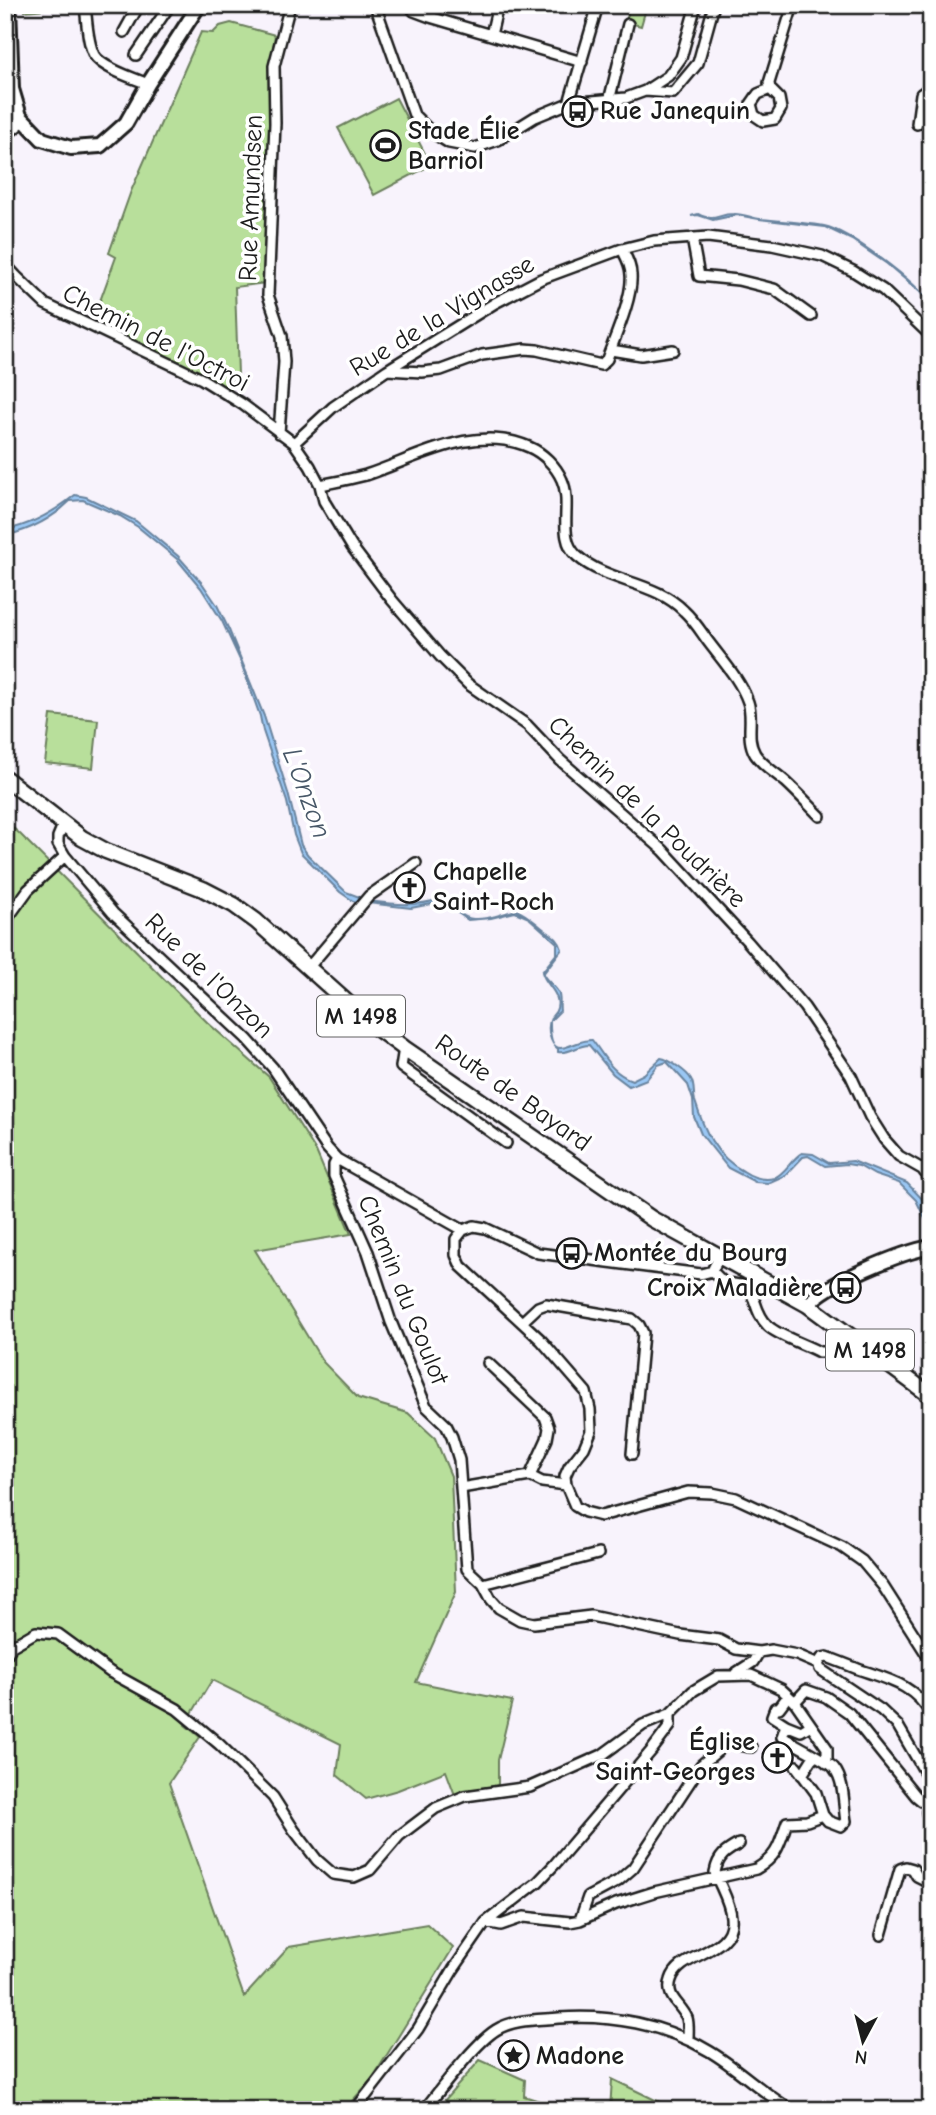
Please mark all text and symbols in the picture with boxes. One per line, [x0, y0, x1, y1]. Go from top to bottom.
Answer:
bus stop icon: Rue Janequin [560, 94, 594, 128]
place label: Rue Janequin [600, 96, 750, 126]
street label: Rue Amundsen [233, 114, 269, 282]
place label: Stade Élie Barriol [408, 115, 520, 176]
sports icon: Stade Élie Barriol [368, 129, 402, 163]
street label: Rue de la Vignasse [344, 249, 540, 383]
street label: Chemin de l'Octroi [57, 278, 255, 398]
street label: Chemin de la Poudrière [542, 710, 752, 914]
water label: L'Onzon [276, 743, 338, 843]
place label: Chapelle Saint-Roch [433, 857, 555, 917]
church icon: Chapelle Saint-Roch [393, 870, 427, 904]
street label: Rue de l'Onzon [139, 907, 279, 1045]
road number: M 1498 [317, 996, 405, 1036]
street label: Route de Bayard [429, 1028, 597, 1158]
street label: Chemin du Goulot [351, 1191, 455, 1390]
bus stop icon: Montée du Bourg [554, 1236, 588, 1270]
place label: Montée du Bourg [594, 1238, 788, 1268]
bus stop icon: Croix Maladière [829, 1271, 863, 1305]
place label: Croix Maladière [647, 1273, 823, 1303]
road number: M 1498 [826, 1330, 914, 1370]
place label: Église Saint-Georges [596, 1726, 755, 1787]
church icon: Église Saint-Georges [761, 1740, 795, 1774]
north arrow [828, 2007, 898, 2076]
place icon: Madone [496, 2039, 530, 2073]
place label: Madone [536, 2041, 624, 2071]
text: N [854, 2045, 869, 2069]

